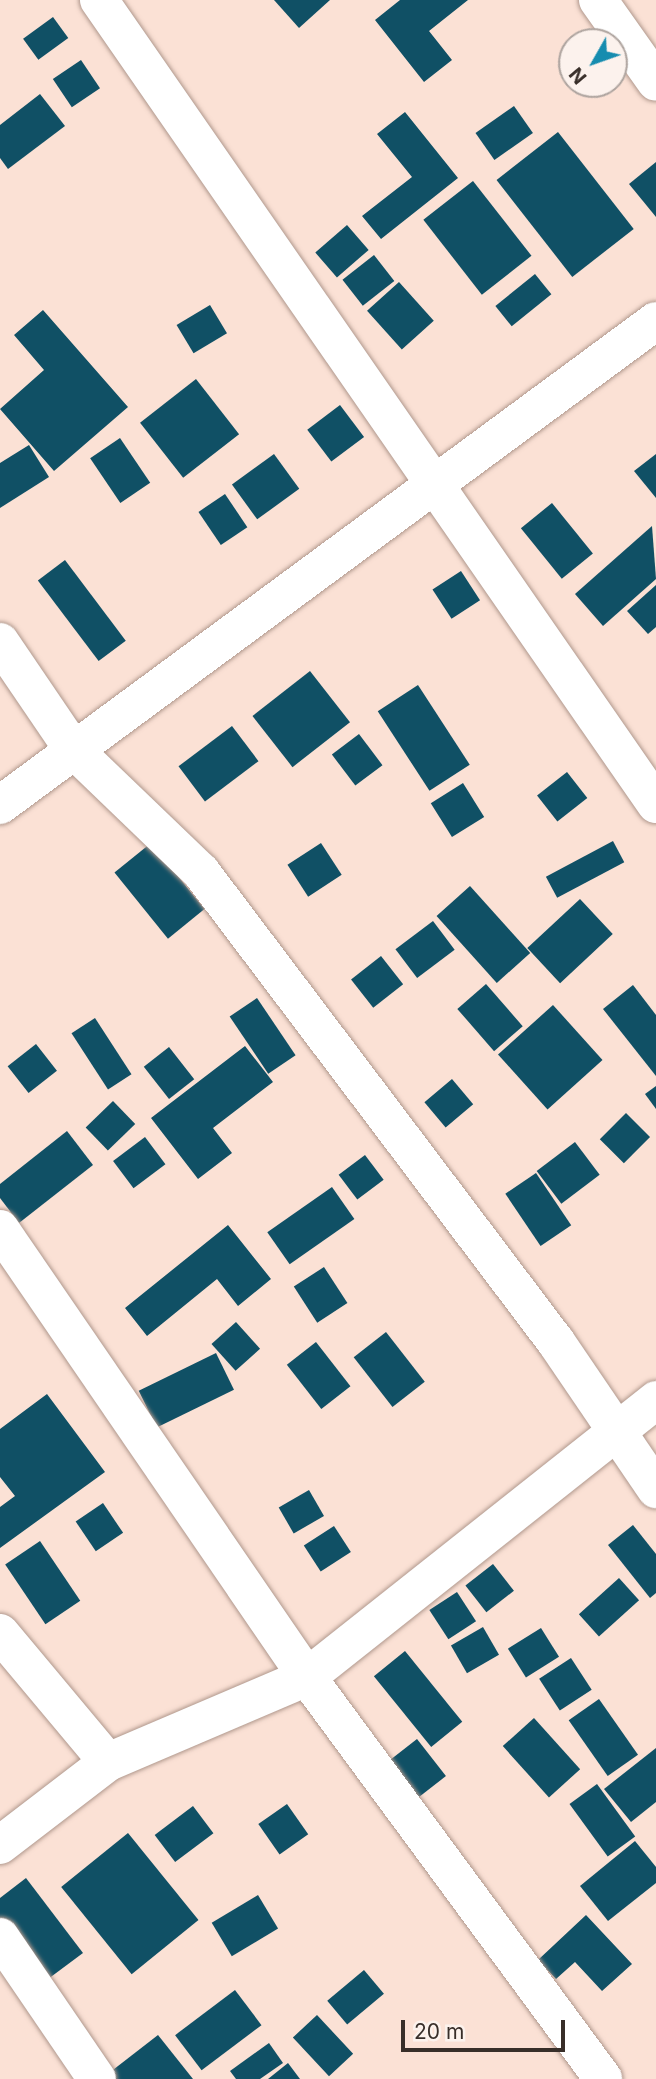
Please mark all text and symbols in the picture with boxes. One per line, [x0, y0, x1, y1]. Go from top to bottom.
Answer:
north arrow [558, 28, 628, 98]
text: N [565, 63, 592, 88]
scale bar [404, 2006, 568, 2050]
text: 20 m [414, 2019, 464, 2044]

